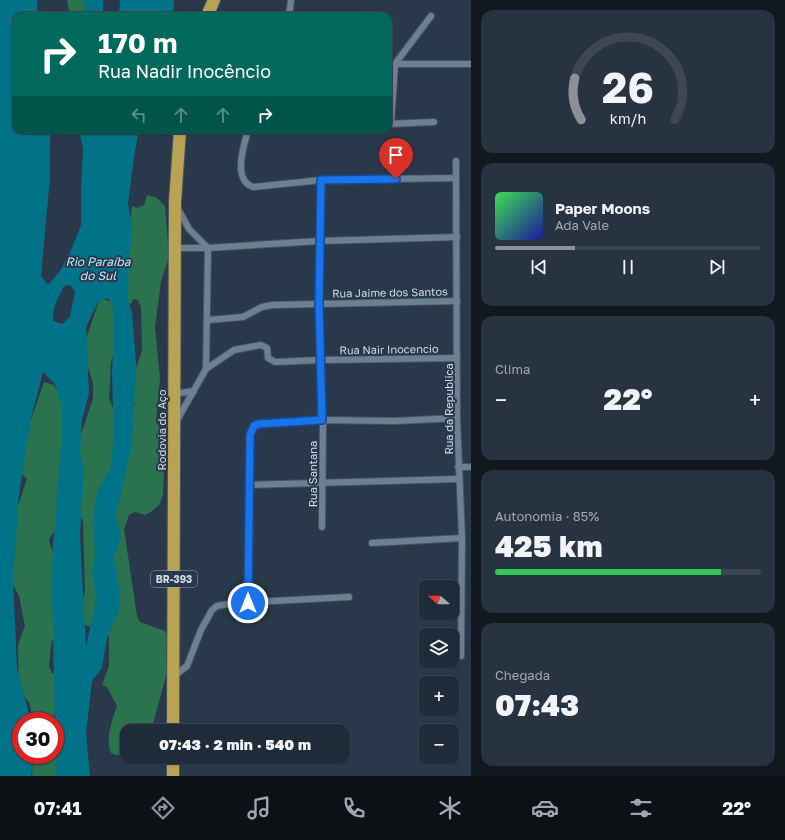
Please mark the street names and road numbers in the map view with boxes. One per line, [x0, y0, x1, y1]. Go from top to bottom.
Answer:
street label: Rua Jaime dos Santos [332, 284, 448, 300]
street label: Rua Nair Inocencio [339, 342, 439, 356]
street label: Rua da Republica [442, 363, 455, 455]
street label: Rodovia do Aço [155, 389, 168, 471]
street label: Rua Santana [306, 441, 319, 507]
road number: BR-393 [151, 571, 197, 587]

